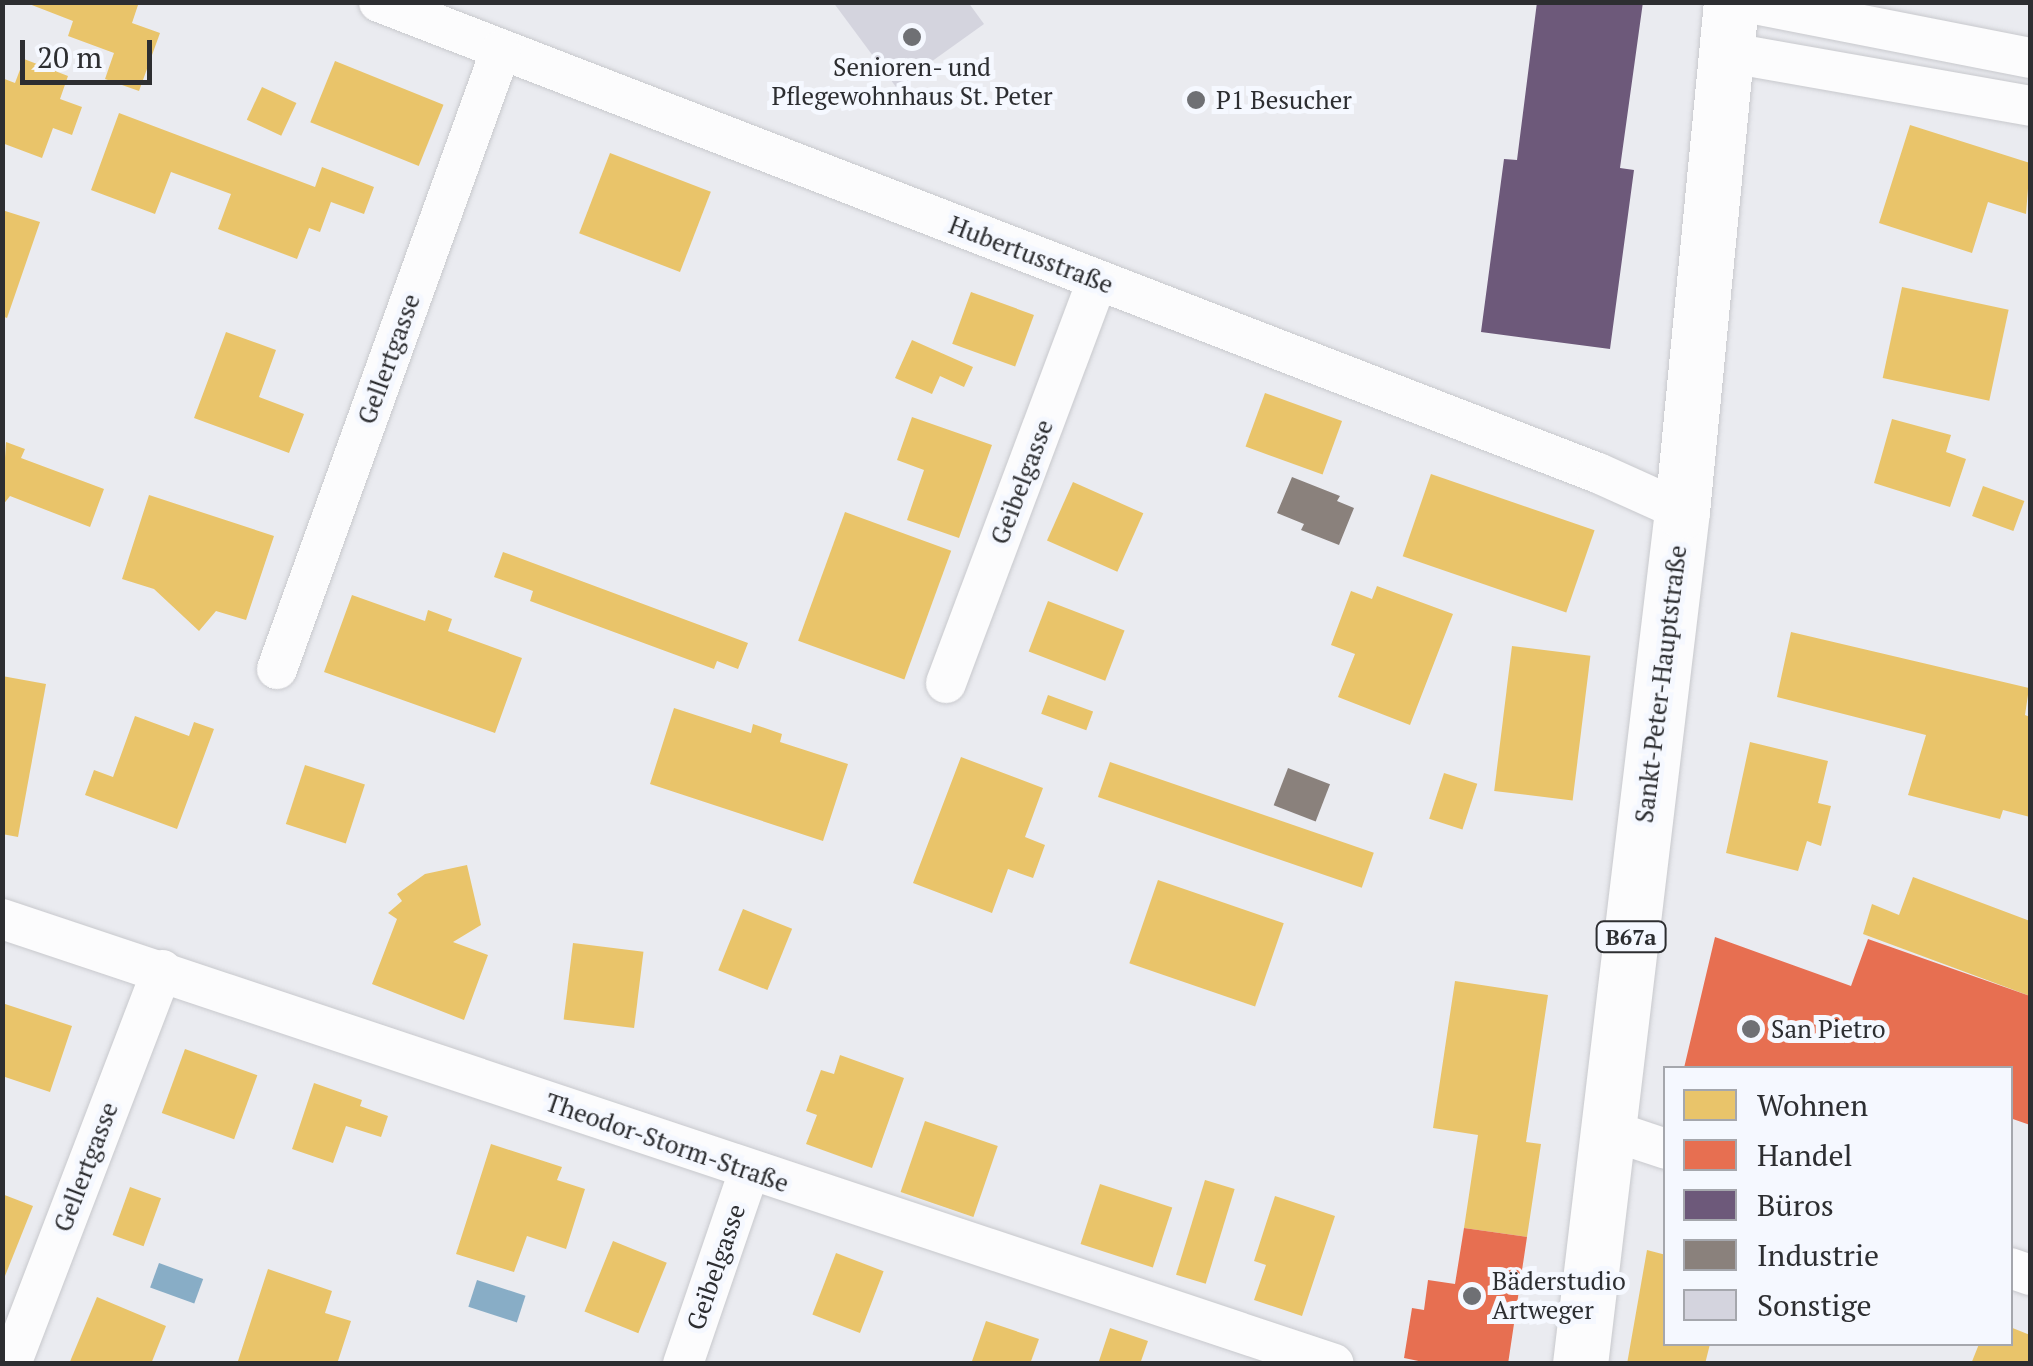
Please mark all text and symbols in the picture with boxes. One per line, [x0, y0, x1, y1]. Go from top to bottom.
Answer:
scale bar [25, 20, 158, 82]
marker: Senioren- und Pflegewohnhaus St. Peter [901, 26, 923, 48]
text: 20 m [37, 37, 102, 77]
place label: Senioren- und Pflegewohnhaus St. Peter [771, 53, 1053, 112]
place label: P1 Besucher [1216, 85, 1352, 115]
marker: P1 Besucher [1185, 89, 1207, 111]
street label: Hubertusstraße [945, 210, 1117, 300]
street label: Gellertgasse [352, 290, 426, 428]
street label: Geibelgasse [985, 415, 1059, 549]
street label: Sankt-Peter-Hauptstraße [1629, 543, 1693, 825]
road number: B67a [1594, 920, 1668, 954]
place label: San Pietro [1771, 1014, 1886, 1044]
marker: San Pietro [1740, 1018, 1762, 1040]
legend [1663, 1066, 2013, 1346]
text: Wohnen [1757, 1085, 1868, 1125]
street label: Theodor-Storm-Straße [541, 1087, 793, 1199]
street label: Gellertgasse [48, 1098, 124, 1236]
text: Handel [1757, 1135, 1853, 1175]
text: Büros [1757, 1185, 1834, 1225]
street label: Geibelgasse [680, 1200, 752, 1334]
text: Industrie [1757, 1235, 1879, 1275]
place label: Bäderstudio Artweger [1492, 1267, 1626, 1326]
marker: Bäderstudio Artweger [1461, 1285, 1483, 1307]
text: Sonstige [1757, 1285, 1872, 1325]

